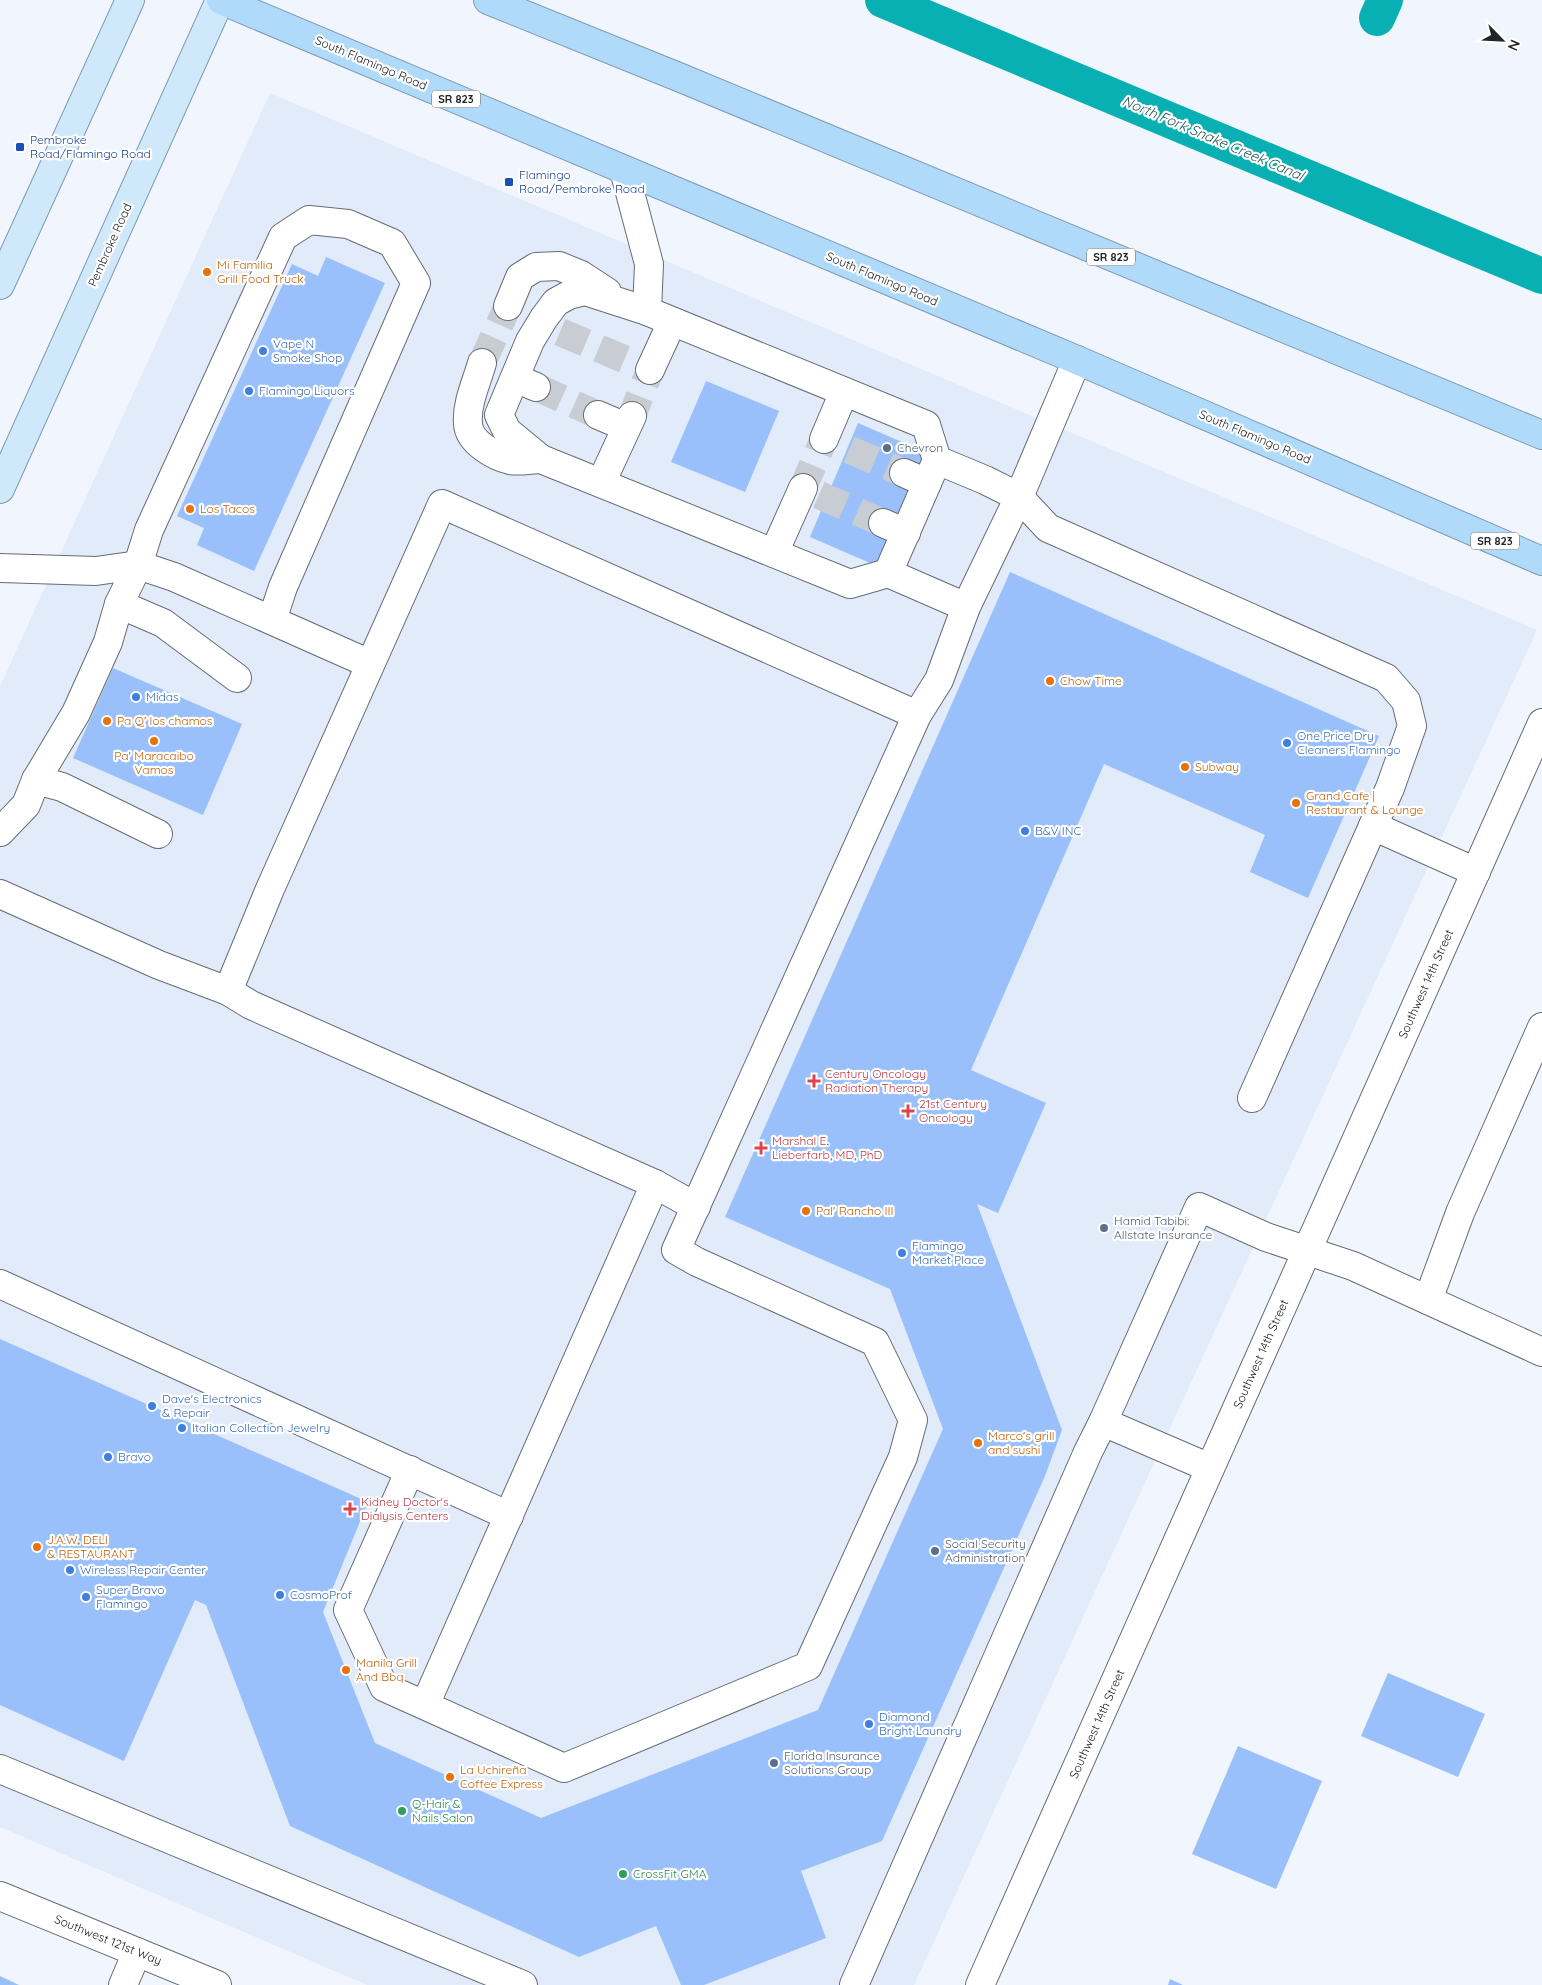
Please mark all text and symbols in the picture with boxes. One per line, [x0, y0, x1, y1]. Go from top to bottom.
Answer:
north arrow [1477, 15, 1527, 65]
street label: South Flamingo Road [313, 32, 429, 93]
text: N [1504, 37, 1524, 54]
road number: SR 823 [432, 90, 480, 108]
water label: North Fork Snake Creek Canal [1119, 92, 1308, 185]
place label: Pembroke Road/Flamingo Road [30, 132, 151, 161]
marker: Pembroke Road/Flamingo Road [14, 141, 26, 153]
place label: Flamingo Road/Pembroke Road [519, 167, 645, 196]
marker: Flamingo Road/Pembroke Road [503, 176, 515, 188]
street label: Pembroke Road [84, 201, 135, 289]
street label: South Flamingo Road [824, 248, 940, 309]
road number: SR 823 [1087, 248, 1135, 266]
place label: Mi Familia Grill Food Truck [217, 257, 304, 286]
marker: Mi Familia Grill Food Truck [201, 266, 213, 278]
place label: Vape N Smoke Shop [273, 336, 342, 365]
marker: Vape N Smoke Shop [257, 345, 269, 357]
place label: Flamingo Liquors [259, 383, 355, 398]
marker: Flamingo Liquors [243, 385, 255, 397]
street label: South Flamingo Road [1197, 406, 1313, 467]
place label: Chevron [897, 440, 943, 455]
marker: Chevron [881, 442, 893, 454]
place label: Los Tacos [200, 501, 255, 516]
marker: Los Tacos [184, 503, 196, 515]
road number: SR 823 [1471, 532, 1519, 550]
place label: Chow Time [1060, 673, 1122, 688]
marker: Chow Time [1044, 675, 1056, 687]
place label: Midas [146, 689, 179, 704]
marker: Midas [130, 691, 142, 703]
place label: Pa Q’ los chamos [117, 713, 213, 728]
marker: Pa Q’ los chamos [101, 715, 113, 727]
place label: One Price Dry Cleaners Flamingo [1297, 728, 1401, 757]
marker: Pa' Maracaibo Vamos [148, 735, 160, 747]
marker: One Price Dry Cleaners Flamingo [1281, 737, 1293, 749]
place label: Pa' Maracaibo Vamos [114, 748, 194, 777]
place label: Subway [1195, 759, 1239, 774]
marker: Subway [1179, 761, 1191, 773]
place label: Grand Cafe | Restaurant & Lounge [1306, 788, 1424, 817]
marker: Grand Cafe | Restaurant & Lounge [1290, 797, 1302, 809]
place label: B&V INC [1035, 823, 1082, 838]
marker: B&V INC [1019, 825, 1031, 837]
street label: Southwest 14th Street [1395, 927, 1456, 1041]
place label: Century Oncology Radiation Therapy [825, 1066, 928, 1095]
marker: Century Oncology Radiation Therapy [807, 1074, 821, 1088]
place label: 21st Century Oncology [919, 1096, 987, 1125]
marker: 21st Century Oncology [901, 1104, 915, 1118]
place label: Marshal E. Lieberfarb, MD, PhD [772, 1133, 883, 1162]
marker: Marshal E. Lieberfarb, MD, PhD [754, 1141, 768, 1155]
place label: Pal' Rancho III [816, 1203, 894, 1218]
marker: Pal' Rancho III [800, 1205, 812, 1217]
place label: Hamid Tabibi: Allstate Insurance [1114, 1213, 1213, 1242]
marker: Hamid Tabibi: Allstate Insurance [1098, 1222, 1110, 1234]
place label: Flamingo Market Place [912, 1238, 984, 1267]
marker: Flamingo Market Place [896, 1247, 908, 1259]
street label: Southwest 14th Street [1230, 1297, 1291, 1411]
place label: Dave's Electronics & Repair [162, 1391, 262, 1420]
marker: Dave's Electronics & Repair [146, 1400, 158, 1412]
place label: Italian Collection Jewelry [192, 1420, 330, 1435]
marker: Italian Collection Jewelry [176, 1422, 188, 1434]
place label: Marco's grill and sushi [988, 1428, 1054, 1457]
marker: Marco's grill and sushi [972, 1437, 984, 1449]
place label: Bravo [118, 1449, 151, 1464]
marker: Bravo [102, 1451, 114, 1463]
place label: Kidney Doctor's Dialysis Centers [361, 1494, 449, 1523]
marker: Kidney Doctor's Dialysis Centers [343, 1502, 357, 1516]
place label: J.A.W. DELI & RESTAURANT [47, 1532, 135, 1561]
place label: Social Security Administration [945, 1536, 1026, 1565]
marker: J.A.W. DELI & RESTAURANT [31, 1541, 43, 1553]
marker: Social Security Administration [929, 1545, 941, 1557]
place label: Wireless Repair Center [80, 1562, 206, 1577]
marker: Wireless Repair Center [64, 1564, 76, 1576]
place label: Super Bravo Flamingo [96, 1582, 164, 1611]
place label: CosmoProf [290, 1587, 353, 1602]
marker: CosmoProf [274, 1589, 286, 1601]
marker: Super Bravo Flamingo [80, 1591, 92, 1603]
place label: Manila Grill And Bbq [356, 1655, 417, 1684]
marker: Manila Grill And Bbq [340, 1664, 352, 1676]
street label: Southwest 14th Street [1066, 1667, 1127, 1781]
place label: Diamond Bright Laundry [879, 1709, 962, 1738]
marker: Diamond Bright Laundry [863, 1718, 875, 1730]
place label: Florida Insurance Solutions Group [784, 1748, 880, 1777]
marker: Florida Insurance Solutions Group [768, 1757, 780, 1769]
place label: La Uchireña Coffee Express [460, 1762, 543, 1791]
marker: La Uchireña Coffee Express [444, 1771, 456, 1783]
place label: Q-Hair & Nails Salon [412, 1796, 473, 1825]
marker: Q-Hair & Nails Salon [396, 1805, 408, 1817]
place label: CrossFit GMA [633, 1866, 707, 1881]
marker: CrossFit GMA [617, 1868, 629, 1880]
street label: Southwest 121st Way [52, 1911, 164, 1968]

